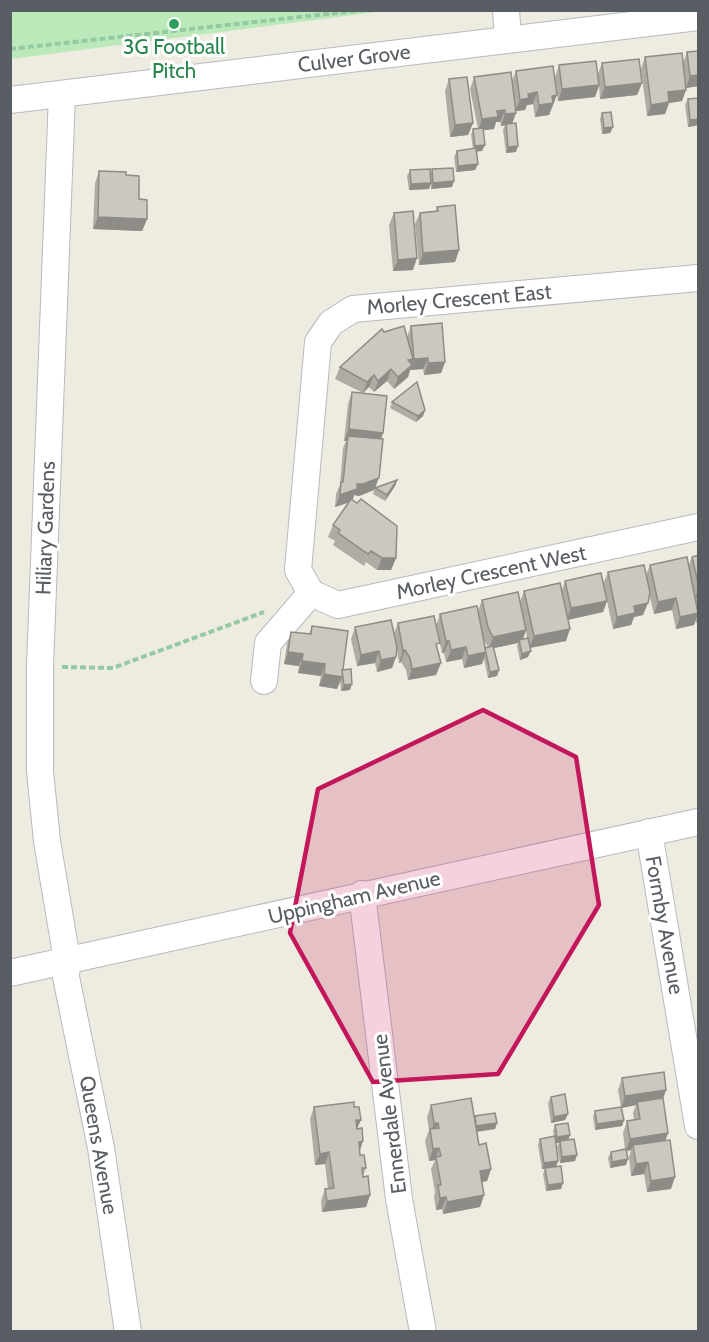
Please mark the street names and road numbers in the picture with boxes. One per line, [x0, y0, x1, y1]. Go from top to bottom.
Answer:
street label: Culver Grove [296, 39, 412, 77]
street label: Morley Crescent East [366, 278, 552, 320]
street label: Hiliary Gardens [30, 460, 60, 595]
street label: Morley Crescent West [394, 540, 588, 604]
street label: Formby Avenue [641, 854, 690, 996]
street label: Uppingham Avenue [265, 865, 443, 929]
street label: Ennerdale Avenue [367, 1032, 411, 1195]
street label: Queens Avenue [75, 1074, 124, 1217]

